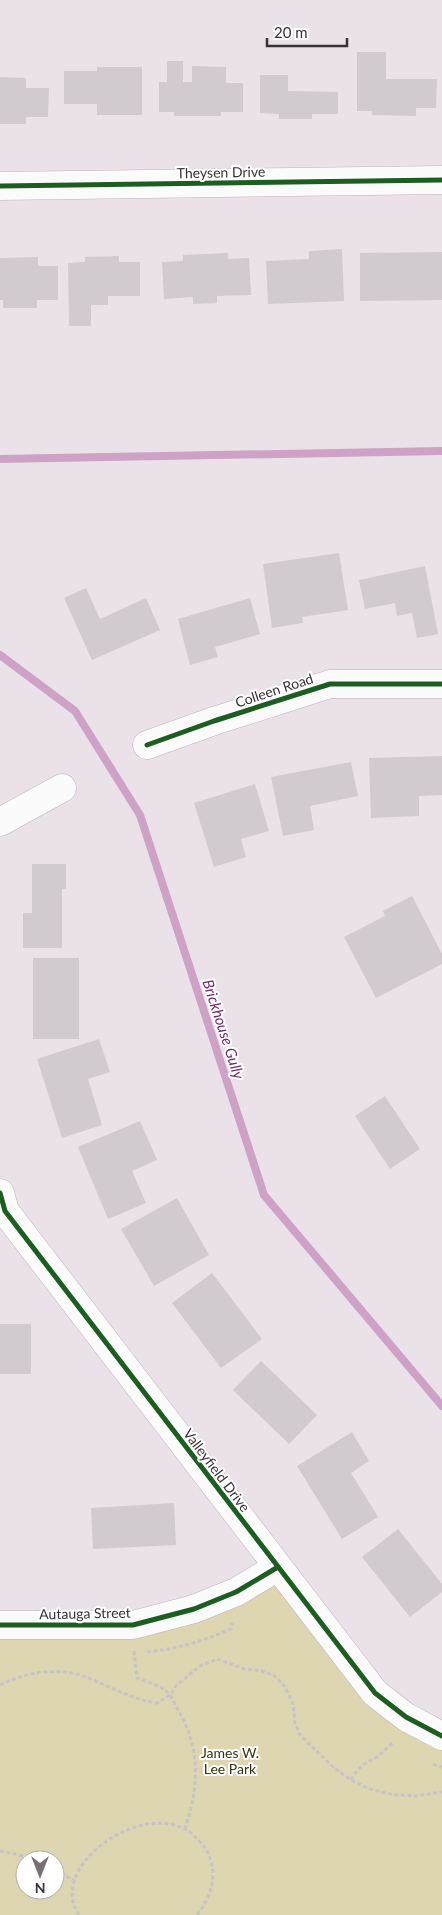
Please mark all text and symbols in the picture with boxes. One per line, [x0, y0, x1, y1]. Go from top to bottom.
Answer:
scale bar [267, 15, 347, 47]
text: 20 m [274, 23, 308, 41]
street label: Theysen Drive [177, 163, 265, 181]
street label: Colleen Road [233, 669, 315, 711]
water label: Brickhouse Gully [199, 977, 249, 1082]
street label: Valleyfield Drive [180, 1425, 254, 1515]
street label: Autauga Street [39, 1604, 131, 1622]
park label: James W. Lee Park [201, 1744, 259, 1777]
north arrow [15, 1850, 65, 1900]
text: N [35, 1880, 45, 1897]

